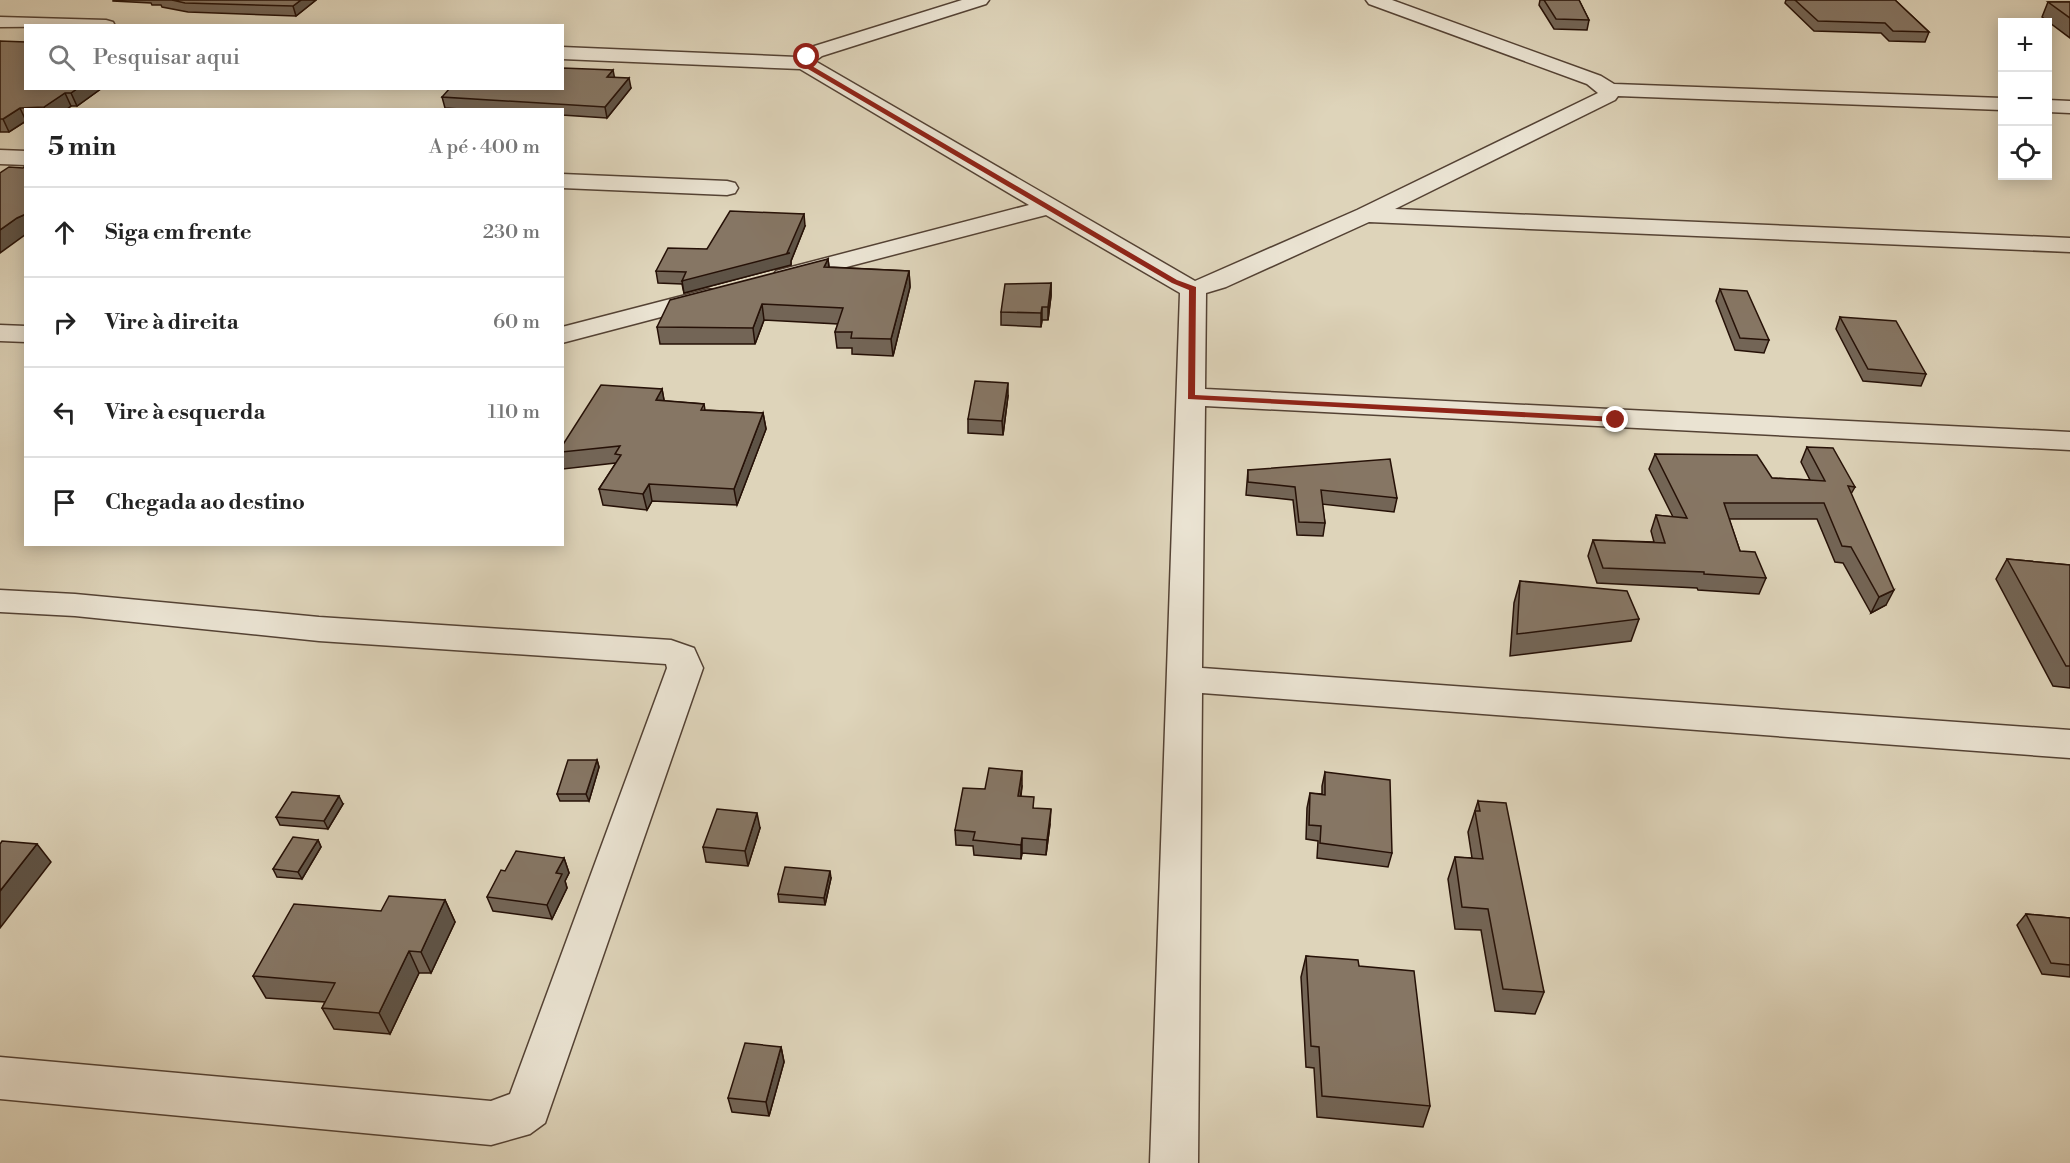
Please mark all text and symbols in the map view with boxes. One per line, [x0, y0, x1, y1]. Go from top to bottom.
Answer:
map controls [1998, 18, 2052, 180]
button: + [1998, 18, 2052, 72]
search box [24, 24, 564, 90]
icon: search [45, 41, 78, 74]
route start [793, 43, 819, 69]
text: Pesquisar aqui [93, 44, 240, 71]
button: − [1998, 72, 2052, 126]
button: locate [1998, 126, 2052, 180]
text: 5 min [48, 131, 116, 163]
text: A pé · 400 m [429, 135, 540, 160]
icon: ahead [48, 216, 81, 249]
text: Siga em frente [105, 219, 252, 246]
text: 230 m [483, 220, 540, 245]
icon: right [48, 306, 81, 339]
text: Vire à direita [105, 309, 239, 336]
text: 60 m [493, 310, 540, 335]
icon: left [48, 396, 81, 429]
text: Vire à esquerda [105, 399, 265, 426]
text: 110 m [488, 400, 540, 425]
route end [1602, 406, 1628, 432]
icon: arrive [48, 486, 81, 519]
text: Chegada ao destino [105, 489, 305, 516]

